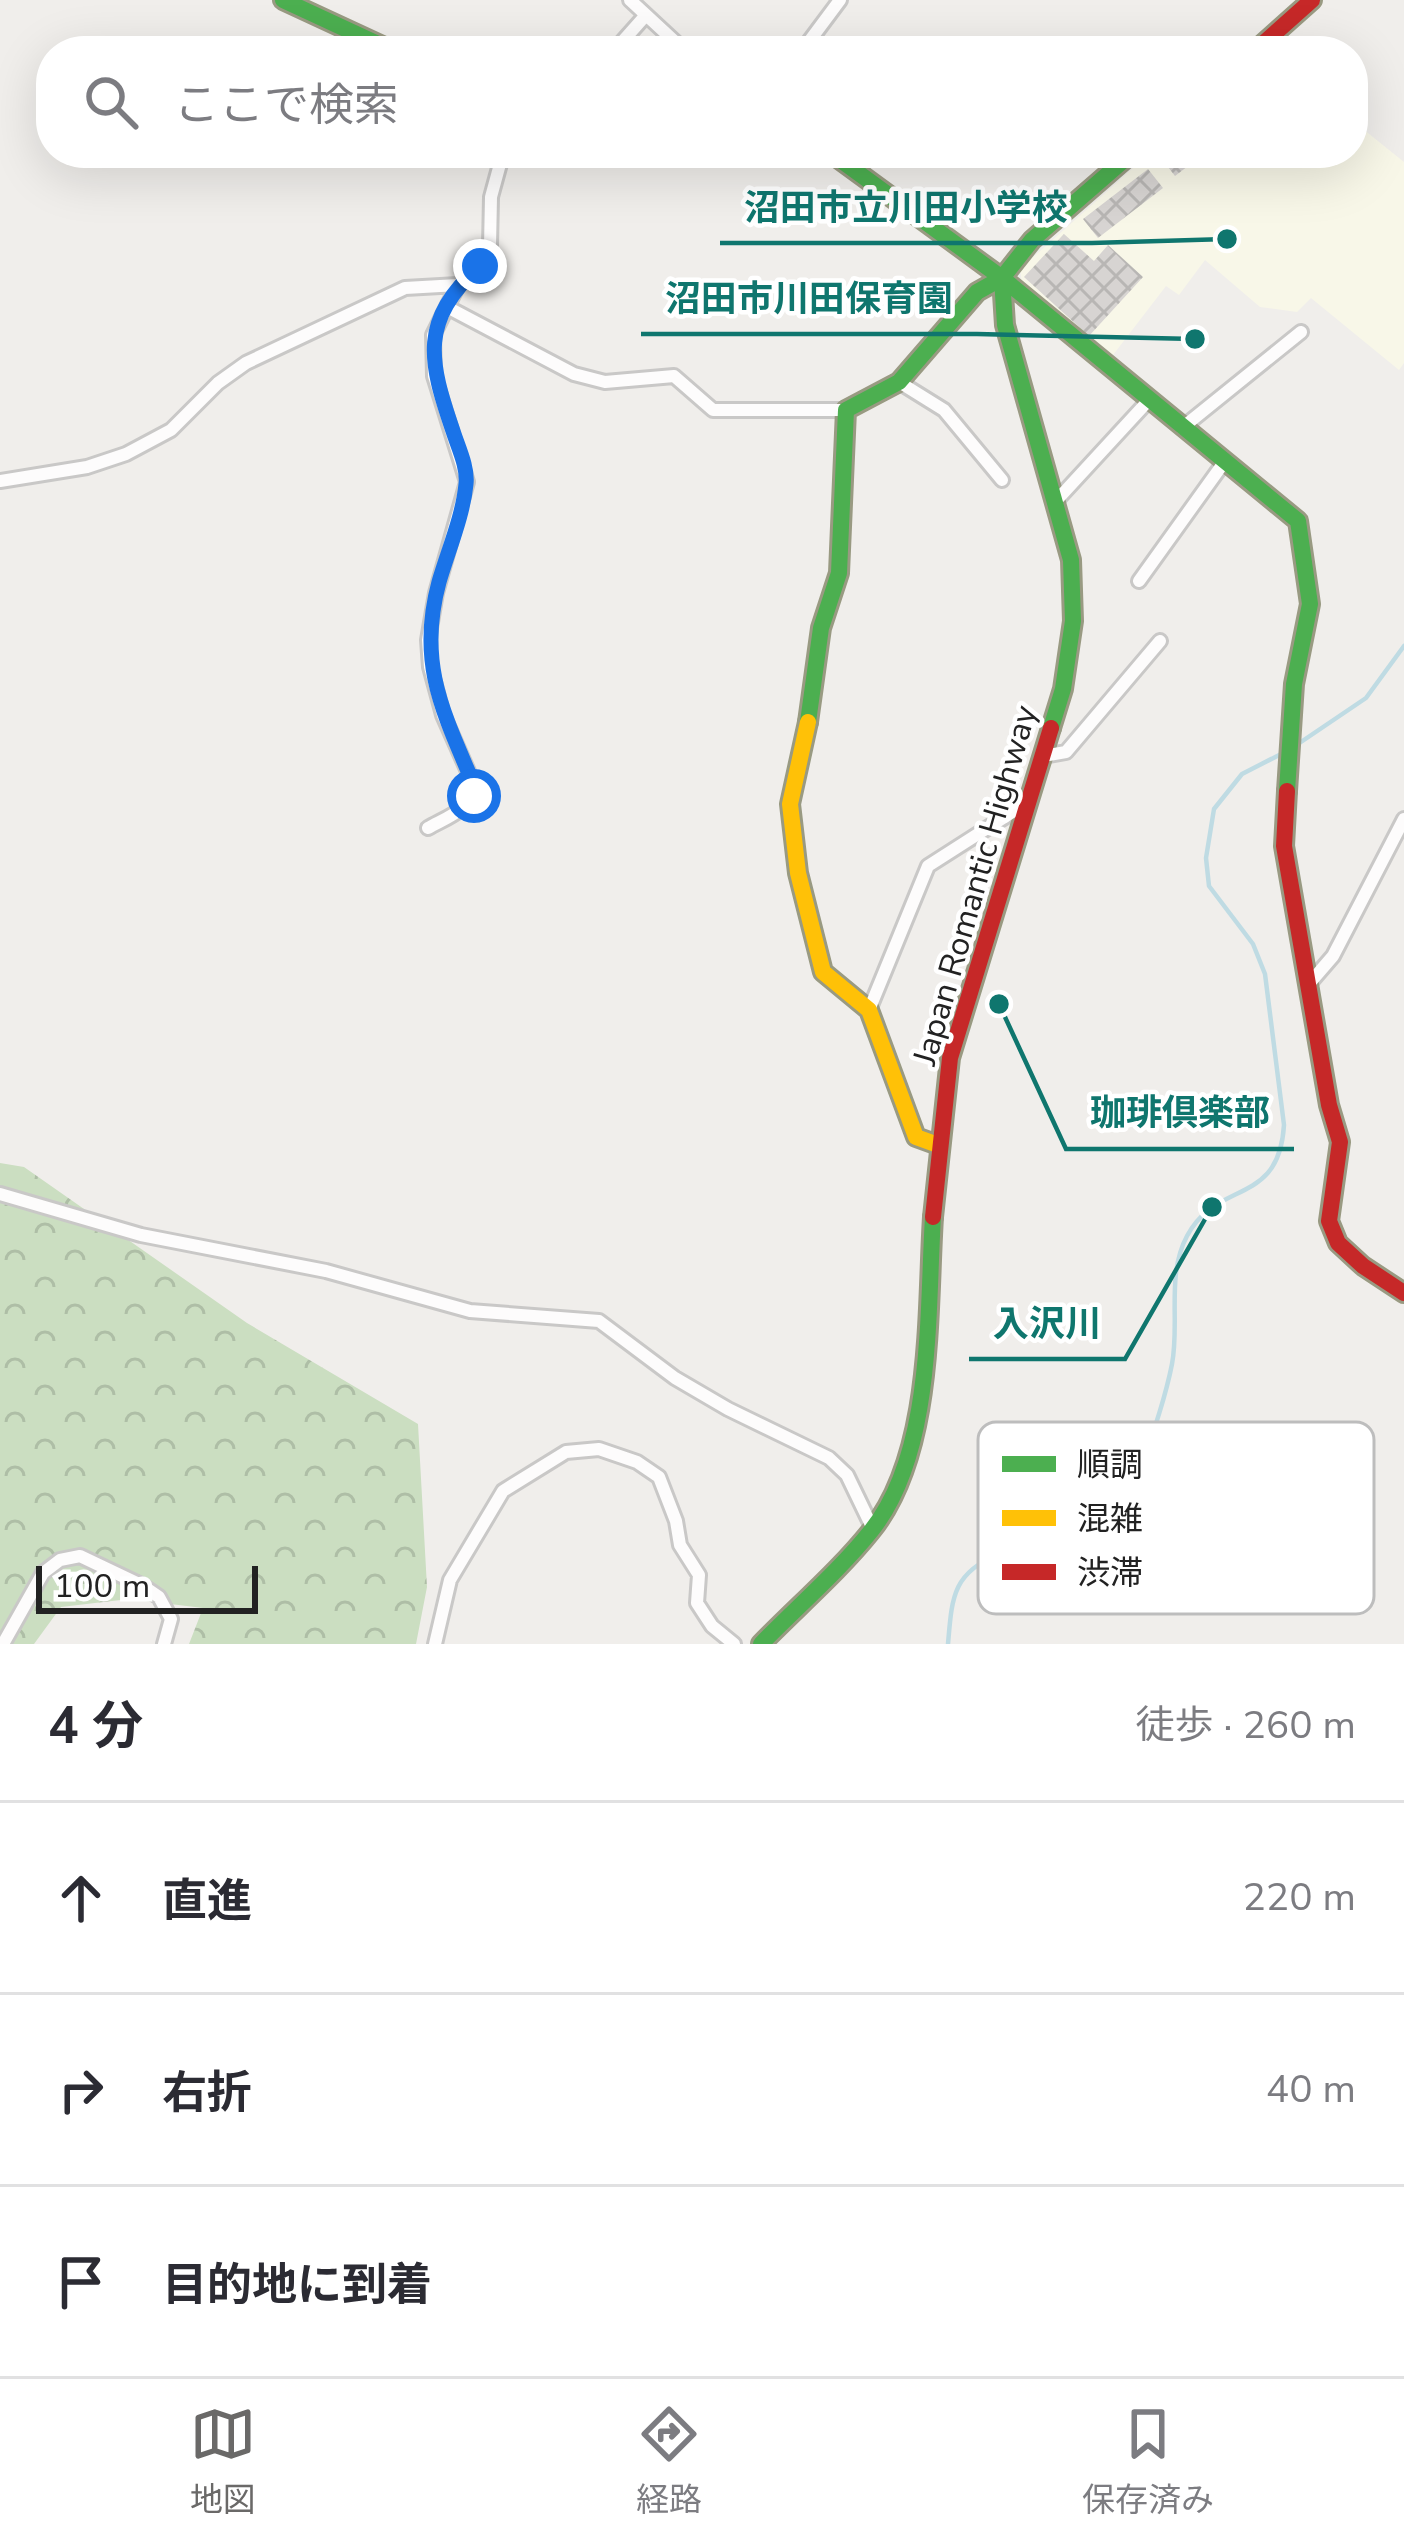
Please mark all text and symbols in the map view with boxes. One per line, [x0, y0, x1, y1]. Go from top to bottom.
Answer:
search box [36, 36, 1368, 168]
icon: search [78, 69, 144, 135]
text: ここで検索 [174, 75, 399, 136]
callout: 沼田市立川田小学校 [720, 171, 1092, 243]
text: 沼田市立川田小学校 [744, 184, 1068, 233]
route end [453, 239, 507, 293]
callout: 沼田市川田保育園 [641, 262, 977, 334]
text: 沼田市川田保育園 [665, 275, 953, 324]
street label: Japan Romantic Highway [902, 700, 1048, 1071]
route start [447, 769, 501, 823]
callout: 珈琲倶楽部 [1066, 1077, 1294, 1149]
text: 珈琲倶楽部 [1090, 1089, 1270, 1138]
callout: 入沢川 [969, 1287, 1125, 1359]
text: 入沢川 [993, 1300, 1101, 1349]
legend [978, 1422, 1374, 1614]
text: 順調 [1077, 1443, 1143, 1488]
text: 混雑 [1077, 1497, 1143, 1542]
text: 渋滞 [1077, 1551, 1143, 1596]
scale bar [36, 1560, 258, 1613]
text: 100 m [54, 1564, 150, 1609]
text: 4 分 [48, 1691, 143, 1761]
text: 徒歩 · 260 m [1135, 1699, 1356, 1752]
icon: ahead [48, 1865, 114, 1931]
text: 直進 [162, 1871, 252, 1932]
text: 220 m [1242, 1871, 1356, 1924]
icon: right [48, 2057, 114, 2123]
text: 右折 [162, 2063, 252, 2124]
text: 40 m [1266, 2063, 1356, 2116]
icon: arrive [48, 2249, 114, 2315]
text: 目的地に到着 [162, 2255, 432, 2316]
tab: 地図 [190, 2401, 256, 2523]
tab: 経路 [636, 2401, 702, 2523]
tab: 保存済み [1082, 2401, 1214, 2523]

